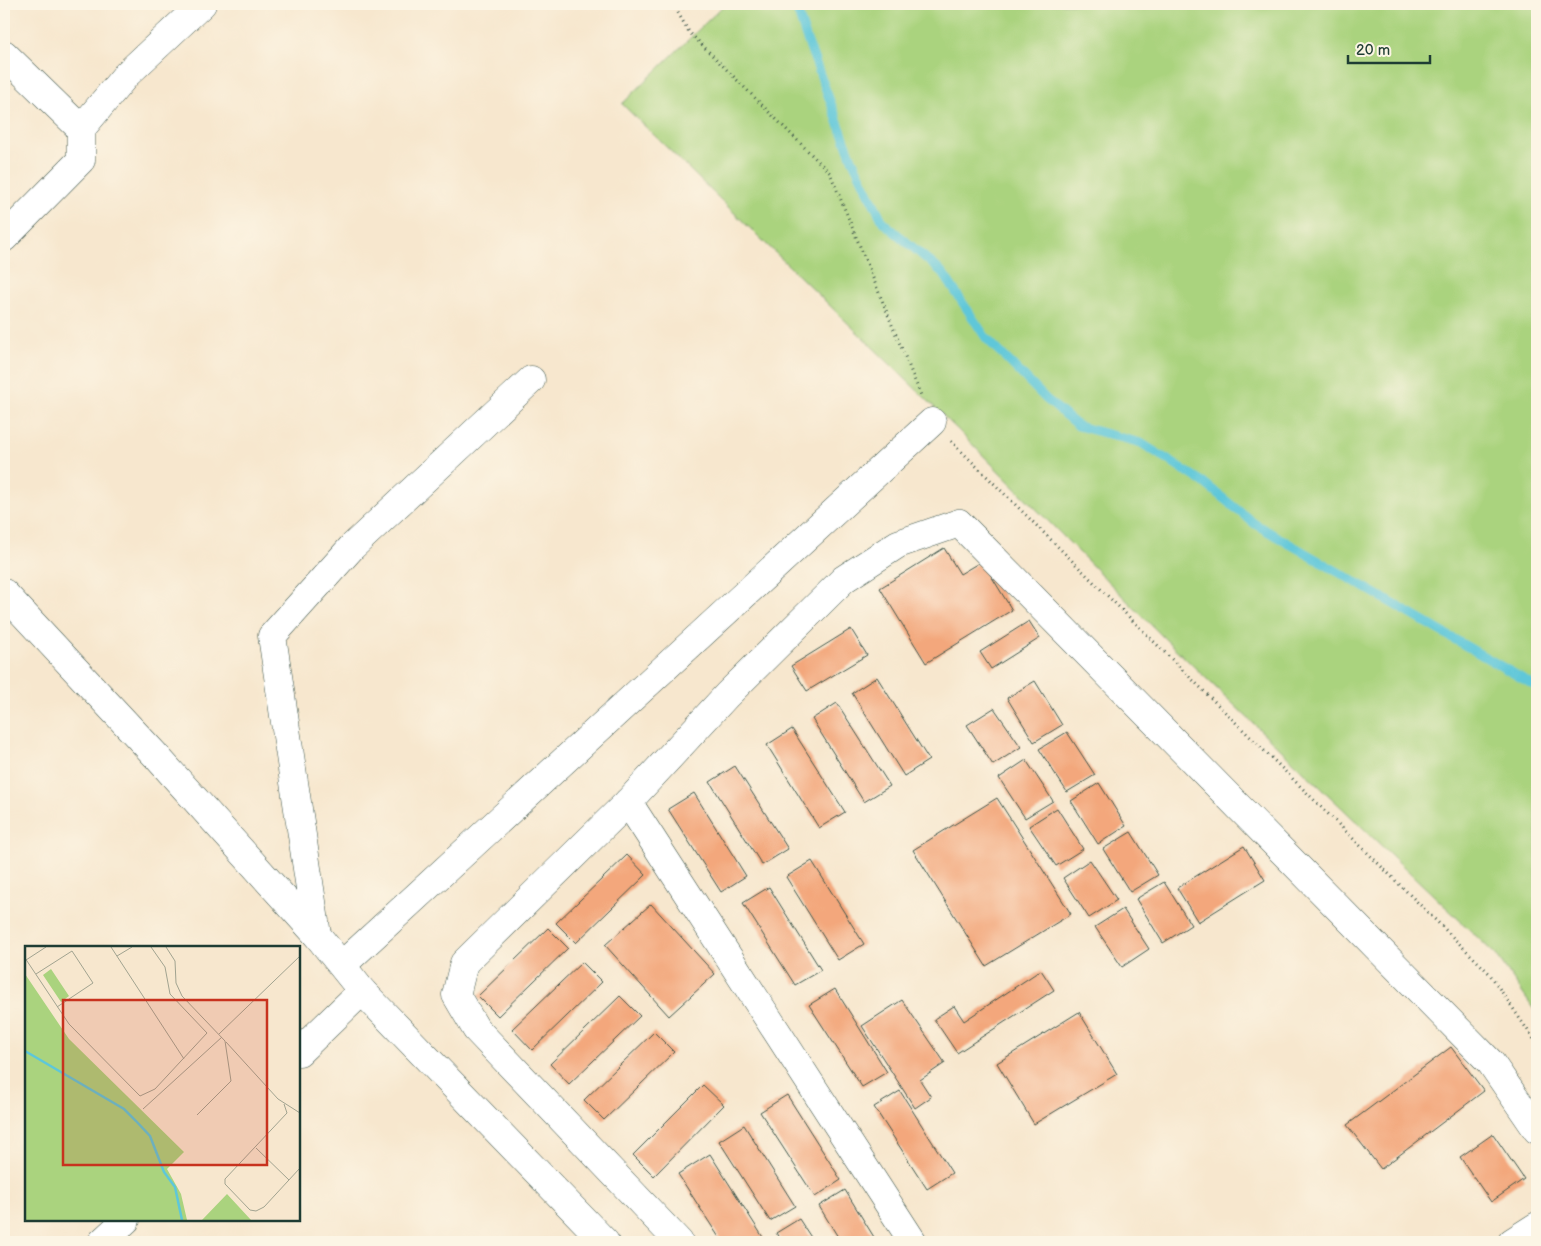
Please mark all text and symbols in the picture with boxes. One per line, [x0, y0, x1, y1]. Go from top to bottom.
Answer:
scale bar [1348, 32, 1431, 64]
text: 20 m [1356, 41, 1390, 60]
inset map [25, 946, 300, 1221]

